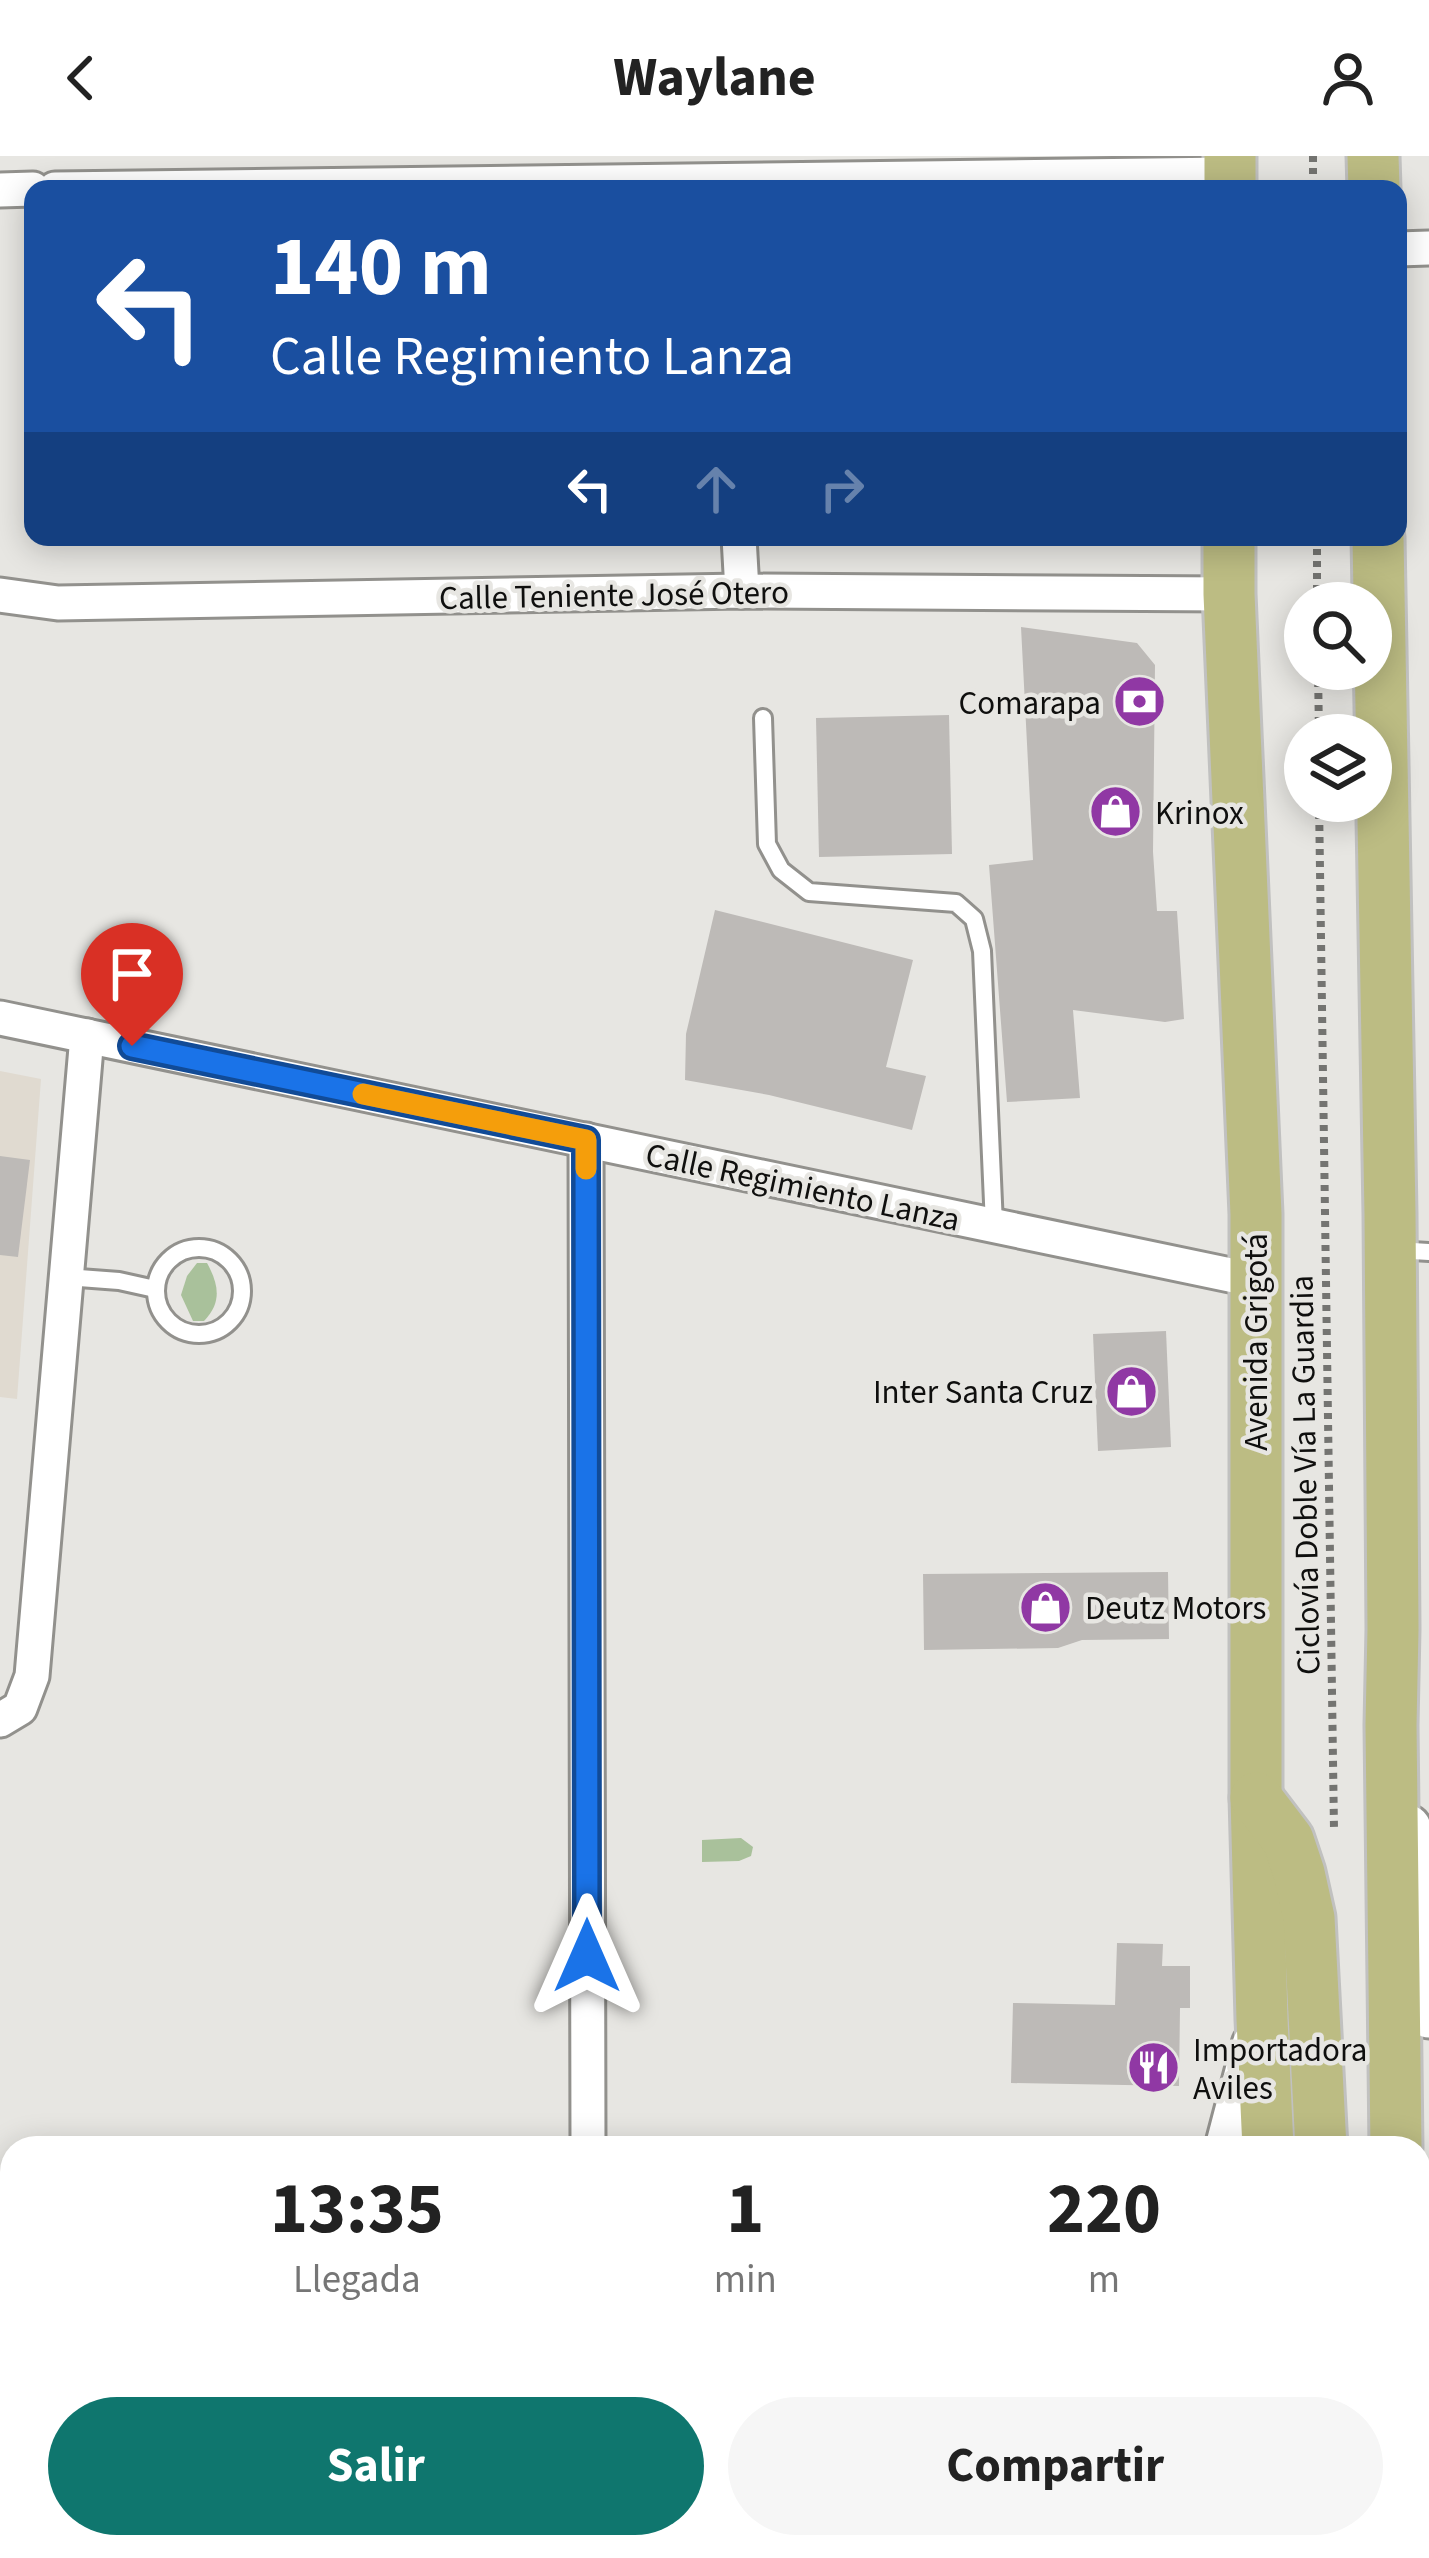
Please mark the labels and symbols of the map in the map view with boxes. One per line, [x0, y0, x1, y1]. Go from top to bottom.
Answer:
street label: Calle Teniente José Otero [439, 569, 789, 622]
bank icon: Comarapa [1112, 674, 1168, 730]
place label: Comarapa [958, 680, 1101, 727]
shop icon: Krinox [1088, 784, 1144, 840]
place label: Krinox [1155, 790, 1244, 837]
pin [81, 923, 183, 1046]
street label: Calle Regimiento Lanza [641, 1131, 964, 1244]
street label: Avenida Grigotá [1233, 1233, 1280, 1451]
street label: Ciclovía Doble Vía La Guardia [1279, 1275, 1332, 1675]
shop icon: Inter Santa Cruz [1104, 1363, 1160, 1419]
place label: Inter Santa Cruz [873, 1369, 1093, 1416]
shop icon: Deutz Motors [1018, 1579, 1074, 1635]
place label: Deutz Motors [1085, 1585, 1266, 1632]
position arrow [524, 1893, 650, 2019]
place label: Importadora Aviles [1193, 2027, 1367, 2112]
restaurant icon: Importadora Aviles [1126, 2040, 1182, 2096]

